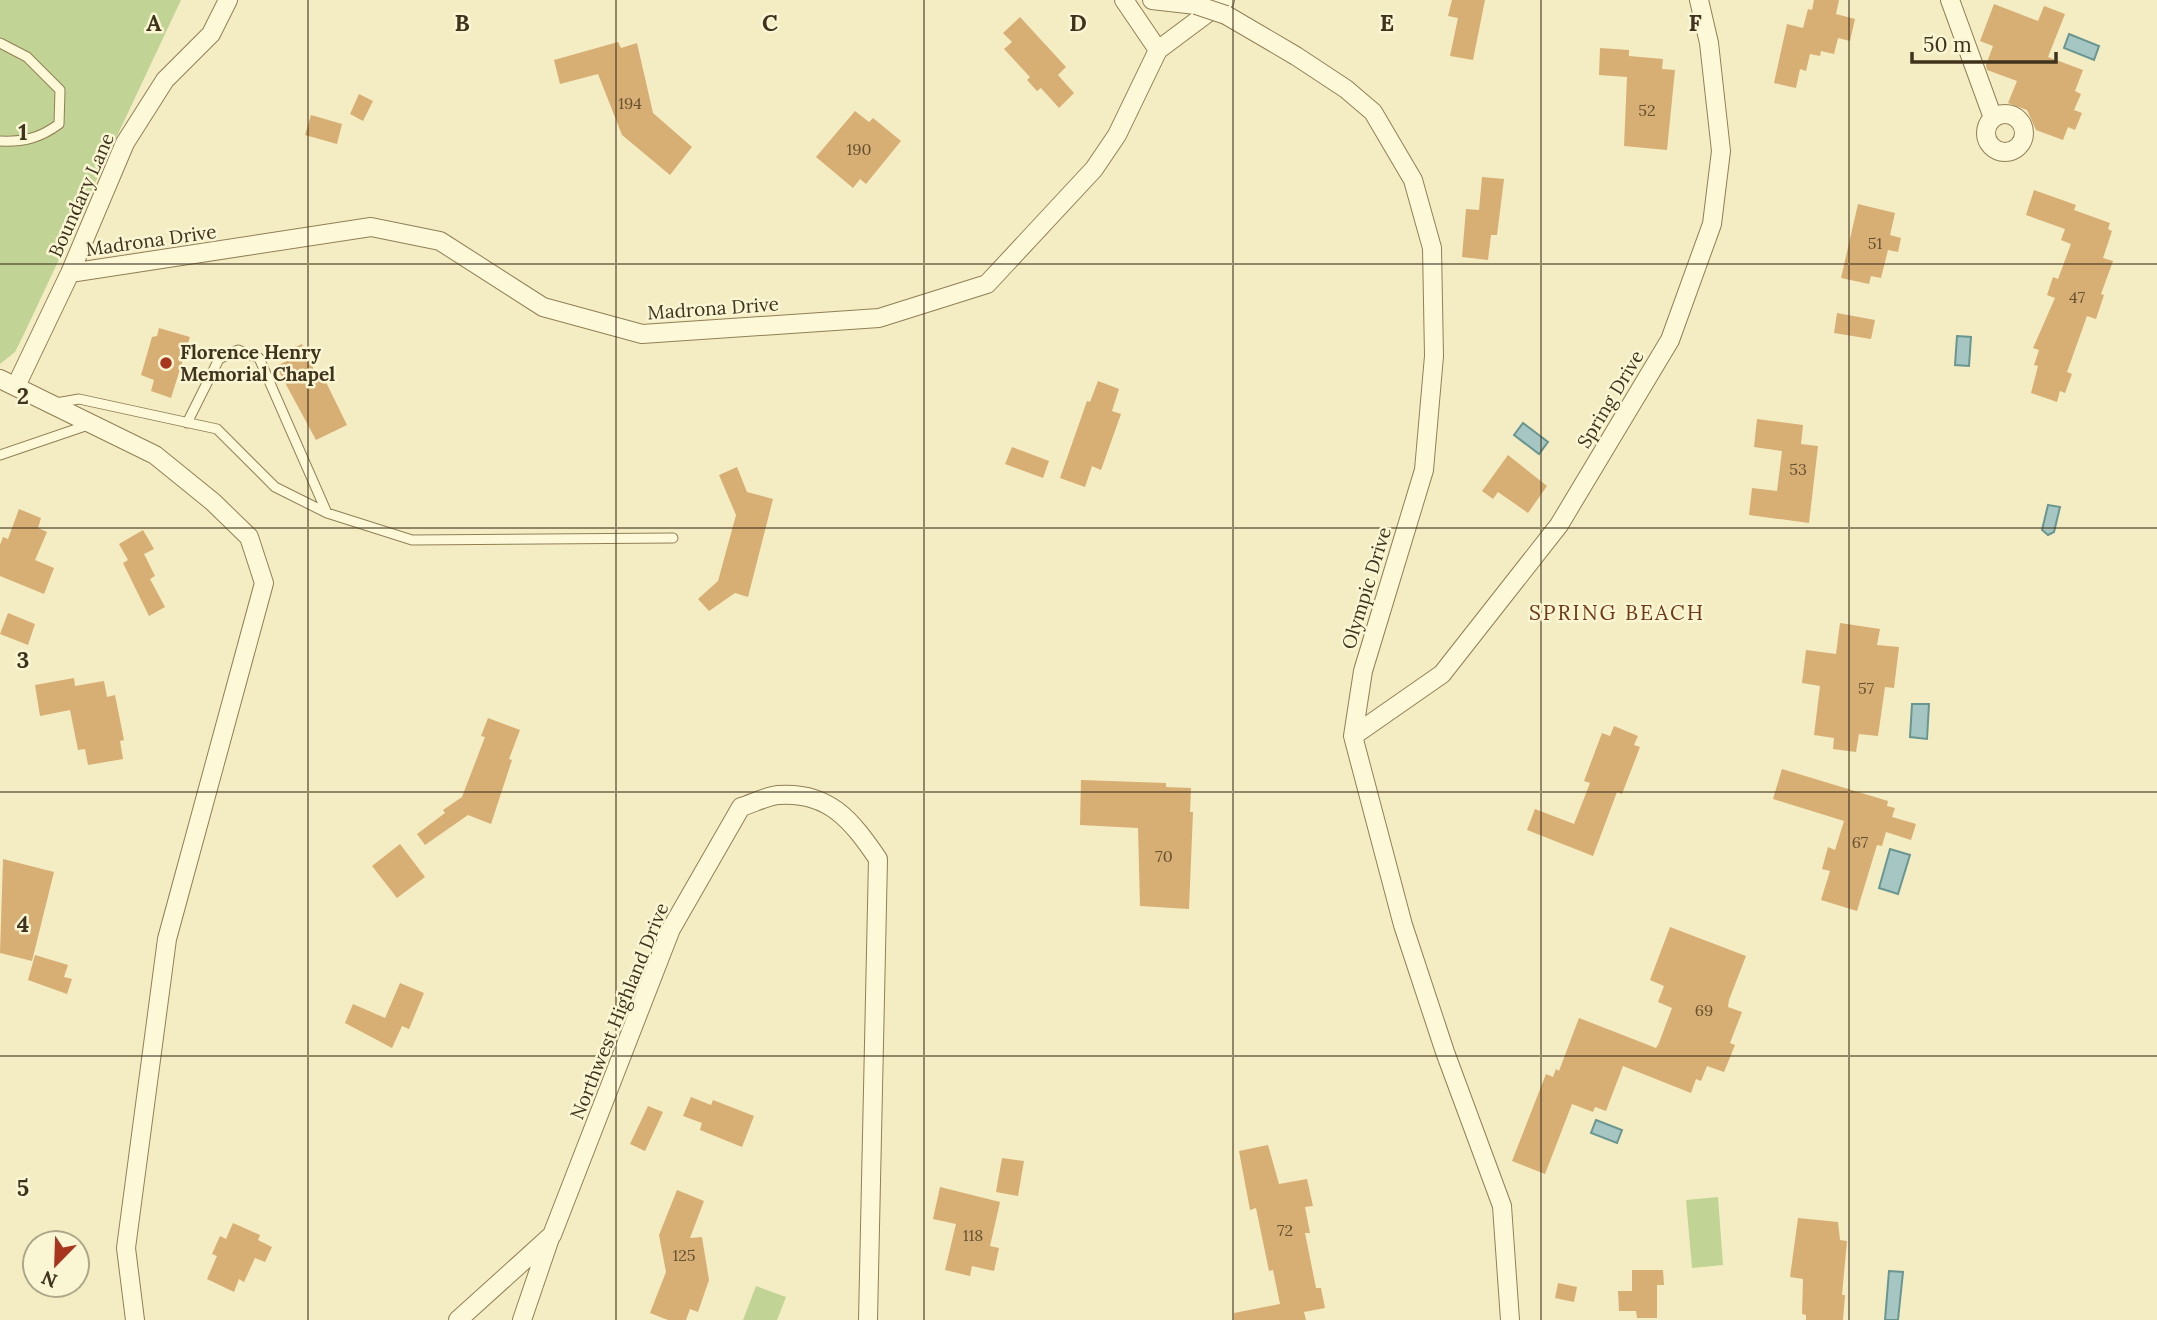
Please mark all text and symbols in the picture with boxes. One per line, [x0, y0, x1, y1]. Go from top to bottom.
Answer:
text: A [146, 8, 162, 37]
text: B [454, 8, 470, 37]
text: C [762, 8, 778, 37]
text: D [1069, 8, 1087, 37]
text: E [1380, 8, 1394, 37]
text: F [1688, 8, 1702, 37]
scale bar [1912, 21, 2056, 65]
text: 50 m [1923, 31, 1972, 58]
house number: 194 [618, 93, 642, 113]
house number: 52 [1638, 100, 1656, 120]
text: 1 [18, 117, 28, 146]
street label: Boundary Lane [43, 129, 119, 261]
house number: 190 [846, 139, 872, 159]
street label: Madrona Drive [84, 219, 218, 261]
house number: 51 [1868, 233, 1882, 253]
house number: 47 [2069, 287, 2086, 307]
street label: Madrona Drive [646, 291, 780, 325]
place label: Florence Henry Memorial Chapel [180, 340, 335, 386]
street label: Spring Drive [1571, 346, 1649, 452]
marker: Florence Henry Memorial Chapel [158, 355, 174, 371]
text: 2 [17, 381, 29, 410]
house number: 53 [1789, 459, 1807, 479]
street label: Olympic Drive [1336, 524, 1396, 652]
district label: SPRING BEACH [1529, 599, 1705, 626]
text: 3 [17, 645, 29, 674]
house number: 57 [1858, 678, 1875, 698]
house number: 67 [1852, 832, 1869, 852]
house number: 70 [1155, 846, 1173, 866]
street label: Northwest Highland Drive [564, 899, 674, 1123]
text: 4 [17, 909, 29, 938]
house number: 69 [1695, 1000, 1713, 1020]
text: 5 [17, 1173, 29, 1202]
house number: 72 [1277, 1220, 1293, 1240]
house number: 118 [963, 1225, 983, 1245]
north arrow [21, 1229, 91, 1299]
house number: 125 [672, 1245, 696, 1265]
text: N [38, 1266, 61, 1294]

